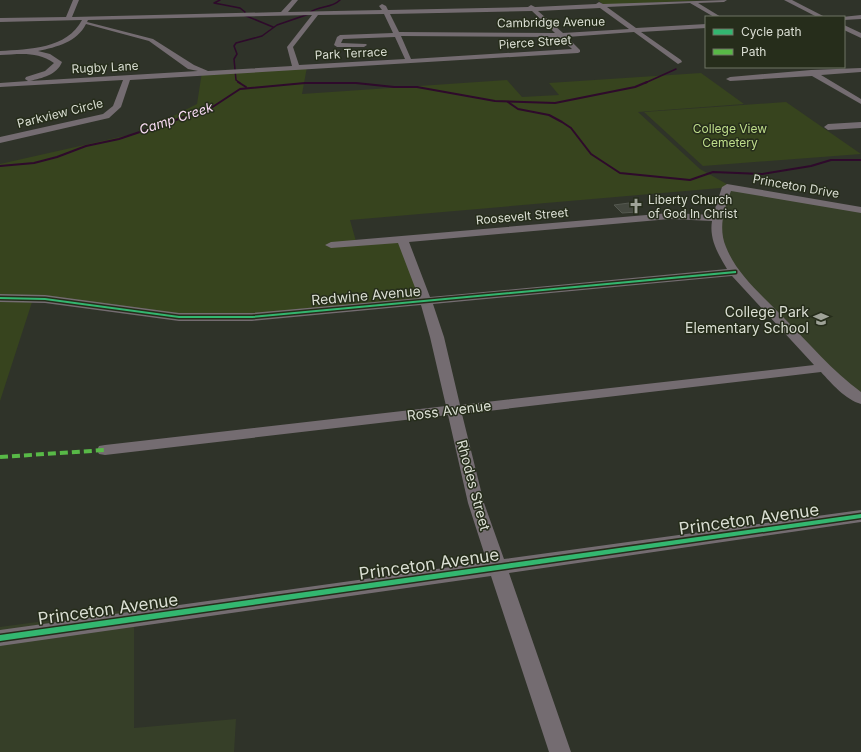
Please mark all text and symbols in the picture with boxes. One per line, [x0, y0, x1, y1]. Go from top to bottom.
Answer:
street label: Cambridge Avenue [497, 14, 605, 30]
legend [705, 16, 845, 68]
text: Cycle path [741, 24, 802, 39]
street label: Pierce Street [498, 32, 572, 52]
street label: Park Terrace [314, 44, 388, 62]
text: Path [741, 44, 766, 59]
street label: Rugby Lane [71, 58, 139, 76]
street label: Parkview Circle [15, 95, 105, 131]
water label: Camp Creek [137, 98, 216, 137]
park label: College View Cemetery [693, 121, 767, 150]
street label: Princeton Drive [752, 171, 840, 201]
place label: Liberty Church of God In Christ [648, 192, 737, 221]
church icon: Liberty Church of God In Christ [627, 197, 645, 215]
street label: Roosevelt Street [475, 204, 569, 228]
street label: Redwine Avenue [310, 282, 422, 308]
place label: College Park Elementary School [685, 303, 809, 336]
school or university icon: College Park Elementary School [812, 310, 830, 328]
street label: Ross Avenue [406, 396, 492, 424]
street label: Rhodes Street [454, 438, 494, 533]
street label: Princeton Avenue [678, 499, 821, 539]
street label: Princeton Avenue [358, 544, 501, 584]
street label: Princeton Avenue [37, 589, 180, 629]

